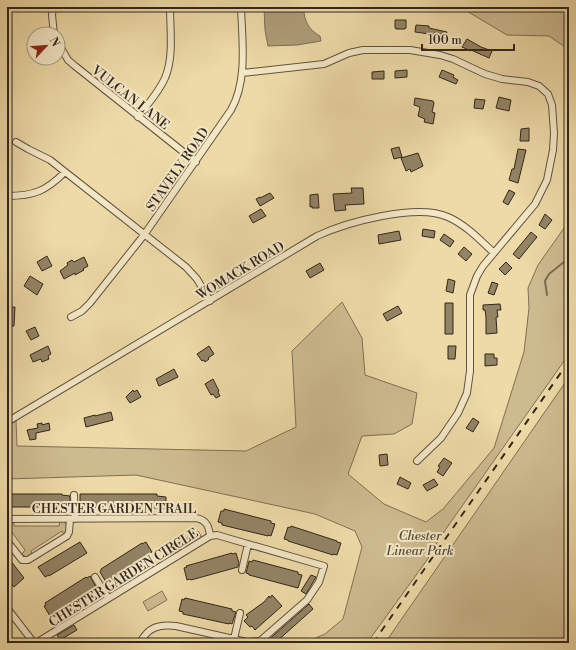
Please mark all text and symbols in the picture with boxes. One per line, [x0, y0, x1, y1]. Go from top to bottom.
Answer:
north arrow [26, 26, 66, 66]
scale bar [422, 26, 514, 52]
text: 100 m [428, 33, 462, 48]
text: N [46, 35, 62, 49]
street label: VULCAN LANE [87, 62, 173, 133]
street label: STAVELY ROAD [143, 125, 213, 214]
street label: WOMACK ROAD [193, 238, 287, 304]
street label: CHESTER GARDEN TRAIL [32, 501, 197, 517]
street label: CHESTER GARDEN CIRCLE [46, 525, 201, 631]
park label: Chester Linear Park [385, 528, 454, 559]

